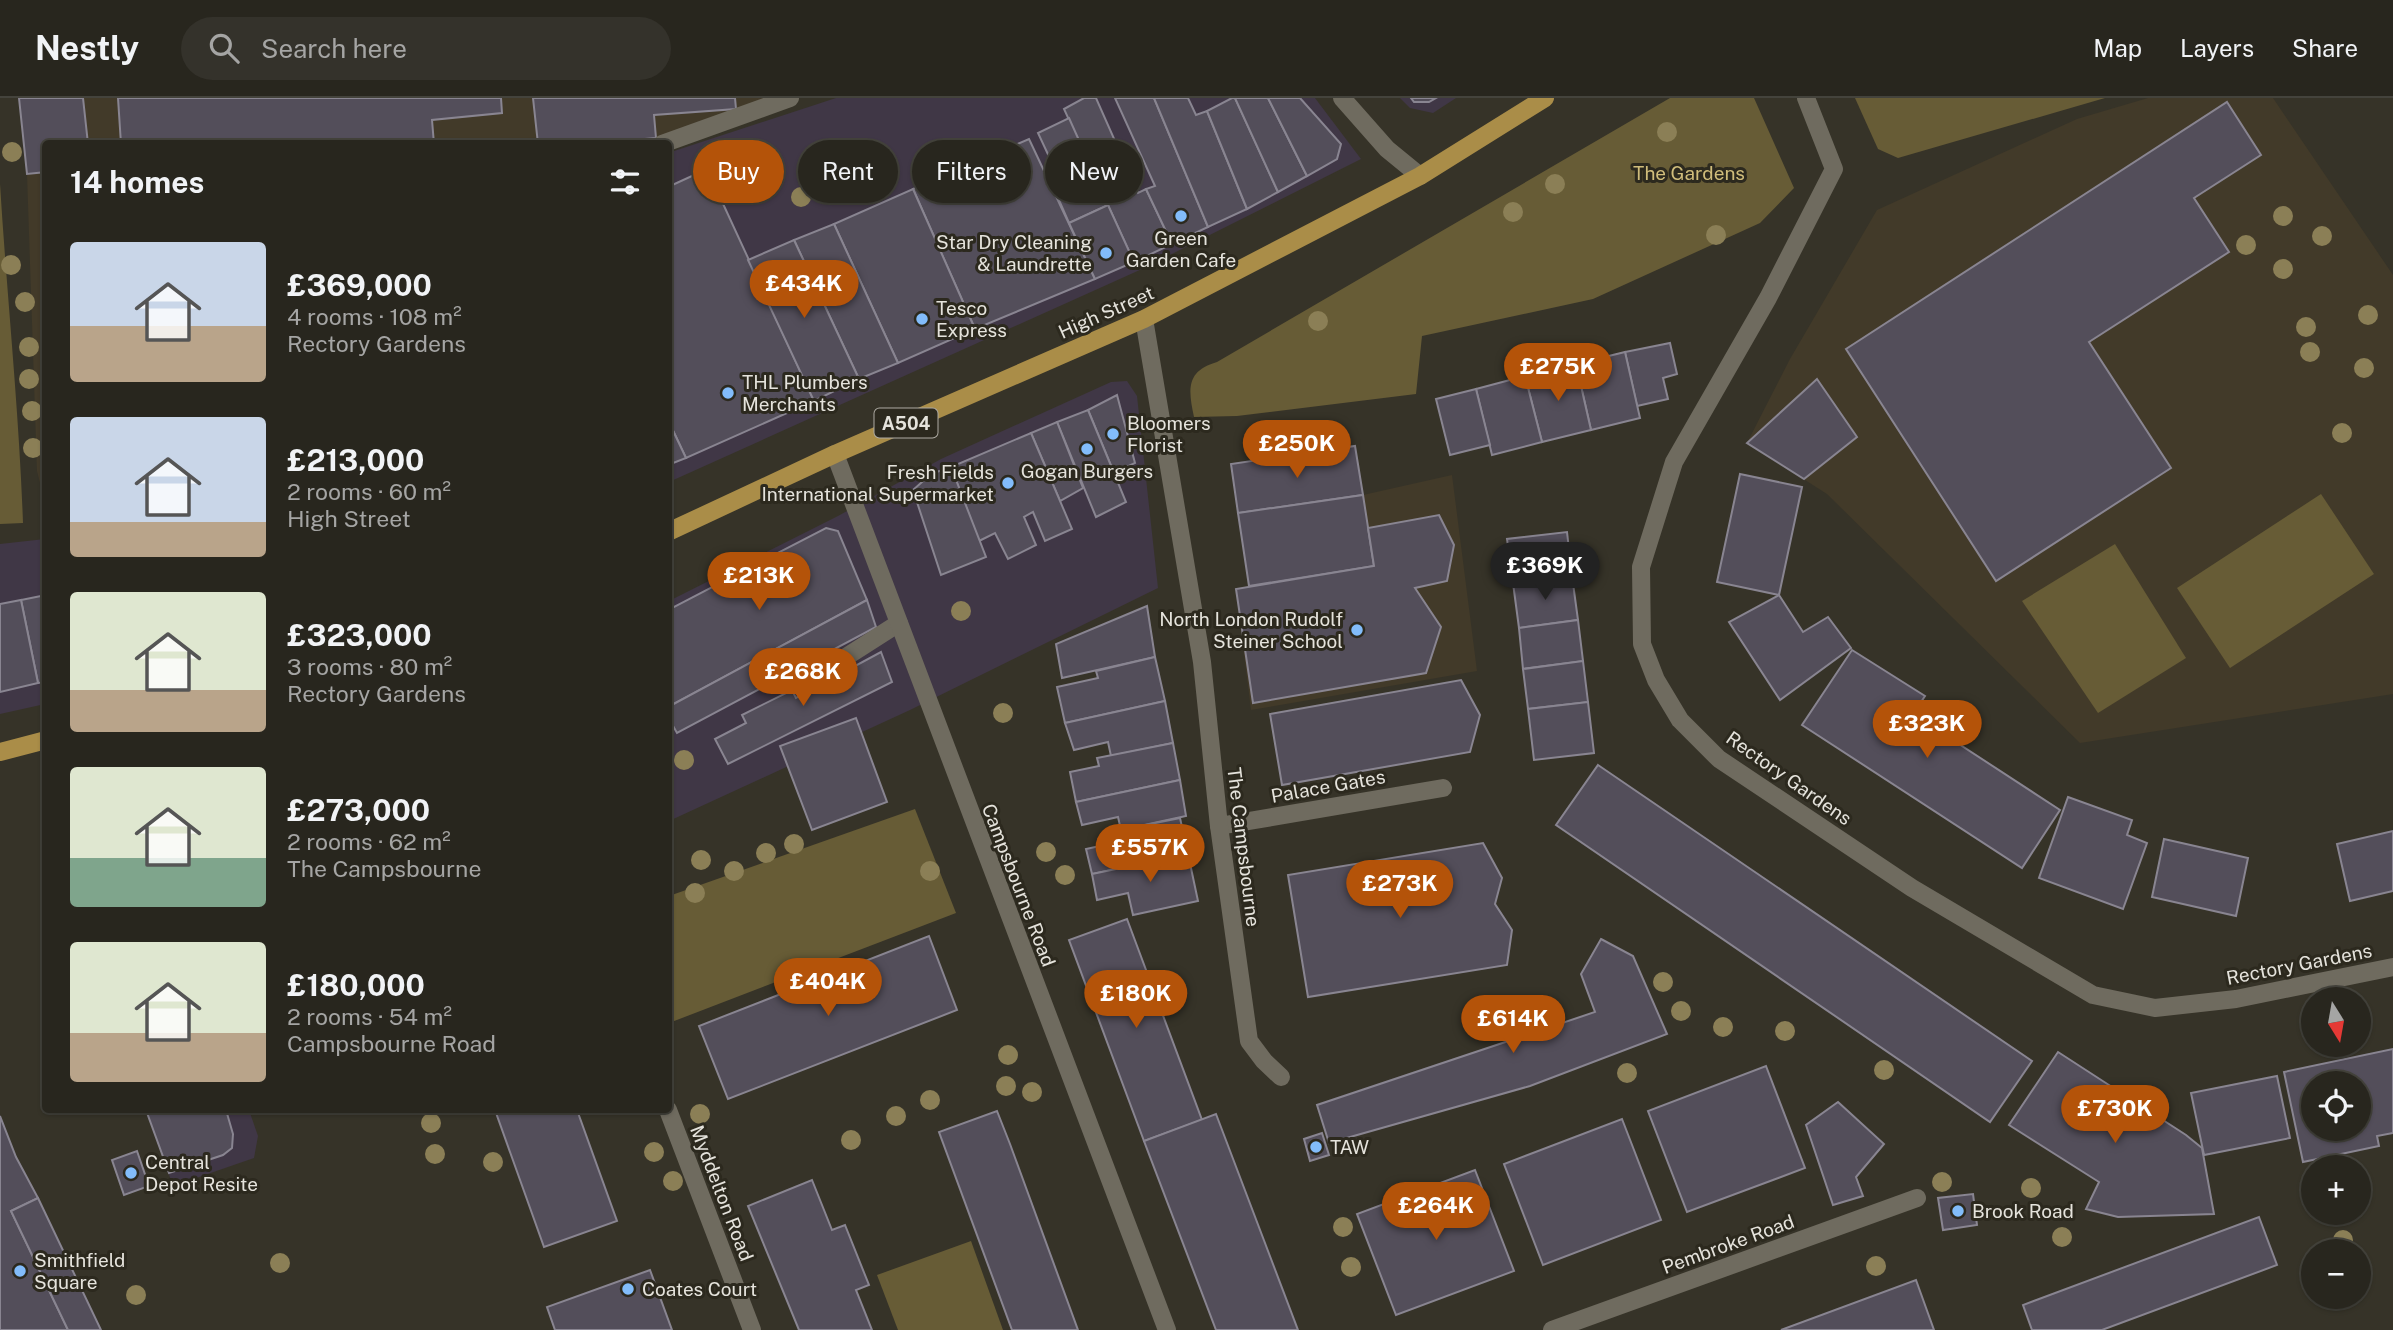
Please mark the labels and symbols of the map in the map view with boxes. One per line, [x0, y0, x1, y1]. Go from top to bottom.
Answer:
park label: The Gardens [1633, 162, 1745, 184]
marker: Green Garden Cafe [1173, 208, 1189, 224]
place label: Green Garden Cafe [1126, 227, 1236, 271]
place label: Star Dry Cleaning & Laundrette [936, 231, 1092, 275]
marker: Star Dry Cleaning & Laundrette [1098, 245, 1114, 261]
pin: £434K [755, 260, 853, 320]
street label: High Street [1055, 281, 1157, 343]
place label: Tesco Express [936, 297, 1007, 341]
marker: Tesco Express [914, 311, 930, 327]
pin: £275K [1509, 344, 1607, 403]
place label: THL Plumbers Merchants [742, 371, 868, 415]
marker: THL Plumbers Merchants [720, 385, 736, 401]
road number: A504 [874, 408, 937, 438]
place label: Bloomers Florist [1127, 412, 1211, 456]
pin: £250K [1248, 420, 1346, 480]
marker: Bloomers Florist [1105, 426, 1121, 442]
marker: Gogan Burgers [1079, 441, 1095, 457]
place label: Gogan Burgers [1021, 460, 1153, 482]
place label: Fresh Fields International Supermarket [761, 461, 994, 505]
marker: Fresh Fields International Supermarket [1000, 475, 1016, 491]
pin: £369K [1496, 542, 1594, 602]
pin: £213K [710, 552, 808, 612]
place label: North London Rudolf Steiner School [1159, 608, 1343, 652]
marker: North London Rudolf Steiner School [1349, 622, 1365, 638]
pin: £268K [754, 648, 852, 708]
pin: £323K [1878, 700, 1976, 760]
street label: Rectory Gardens [1722, 727, 1856, 829]
street label: Palace Gates [1269, 765, 1387, 807]
street label: The Campsbourne [1223, 766, 1265, 928]
street label: Campsbourne Road [978, 800, 1060, 970]
pin: £557K [1101, 824, 1199, 884]
pin: £273K [1351, 860, 1449, 920]
street label: Rectory Gardens [2224, 939, 2374, 989]
pin: £404K [779, 958, 877, 1018]
pin: £180K [1087, 970, 1185, 1030]
north arrow [2301, 987, 2371, 1057]
pin: £614K [1464, 996, 1562, 1055]
pin: £730K [2066, 1086, 2164, 1145]
street label: Myddelton Road [686, 1122, 758, 1264]
place label: TAW [1330, 1136, 1369, 1158]
marker: TAW [1308, 1139, 1324, 1155]
place label: Central Depot Resite [145, 1151, 258, 1195]
marker: Central Depot Resite [123, 1165, 139, 1181]
pin: £264K [1387, 1182, 1485, 1242]
place label: Brook Road [1972, 1200, 2074, 1222]
marker: Brook Road [1950, 1203, 1966, 1219]
street label: Pembroke Road [1659, 1210, 1797, 1278]
place label: Smithfield Square [34, 1249, 125, 1293]
marker: Smithfield Square [12, 1263, 28, 1279]
place label: Coates Court [642, 1278, 757, 1300]
marker: Coates Court [620, 1281, 636, 1297]

